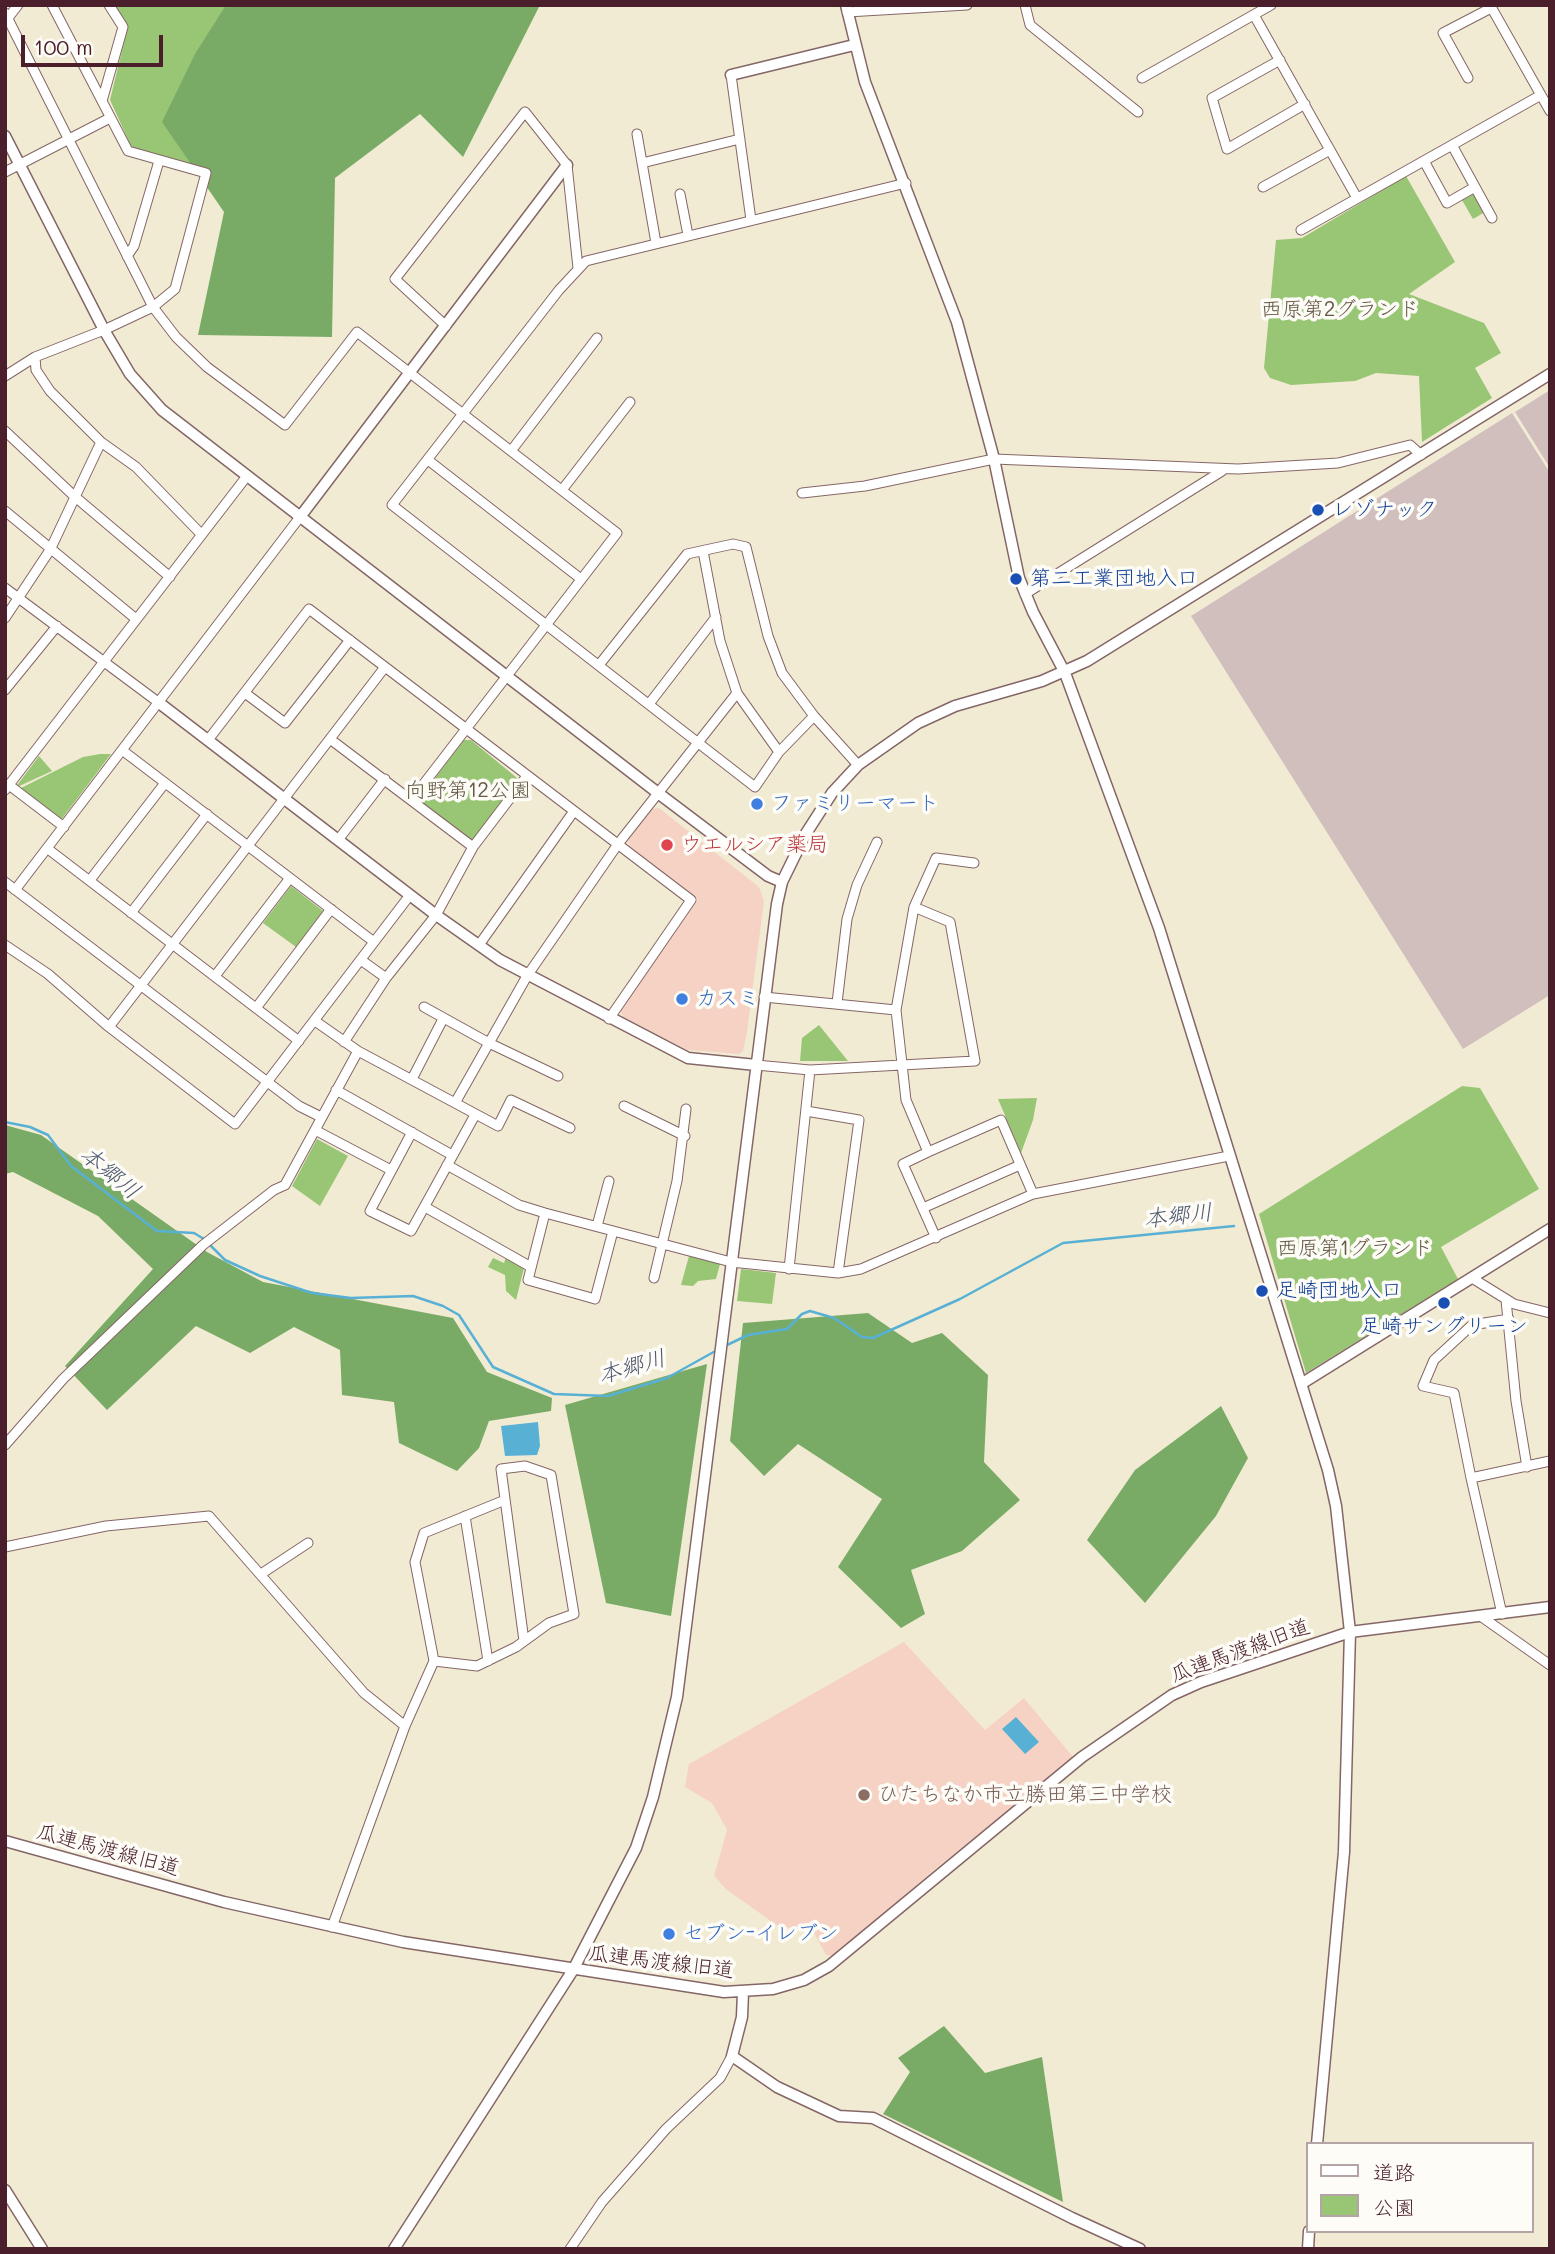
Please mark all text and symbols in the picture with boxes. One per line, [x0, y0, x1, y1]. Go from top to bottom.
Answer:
scale bar [24, 21, 166, 65]
text: 100 m [34, 33, 93, 60]
park label: 西原第2グランド [1261, 297, 1419, 323]
place label: レゾナック [1332, 497, 1437, 523]
marker: レゾナック [1310, 502, 1326, 518]
place label: 第二工業団地入口 [1030, 566, 1198, 592]
marker: 第二工業団地入口 [1008, 571, 1024, 587]
park label: 向野第12公園 [405, 778, 531, 804]
place label: ファミリーマート [771, 791, 939, 817]
marker: ファミリーマート [749, 796, 765, 812]
place label: ウエルシア薬局 [681, 832, 828, 858]
marker: ウエルシア薬局 [659, 837, 675, 853]
place label: カスミ [696, 986, 759, 1012]
marker: カスミ [674, 991, 690, 1007]
water label: 本郷川 [75, 1141, 145, 1205]
water label: 本郷川 [1142, 1199, 1214, 1233]
park label: 西原第1グランド [1277, 1236, 1433, 1262]
place label: 足崎団地入口 [1276, 1278, 1402, 1304]
marker: 足崎団地入口 [1254, 1283, 1270, 1299]
marker: 足崎サングリーン [1436, 1295, 1452, 1311]
place label: 足崎サングリーン [1360, 1314, 1528, 1340]
water label: 本郷川 [595, 1344, 669, 1390]
street label: 瓜連馬渡線旧道 [1167, 1614, 1313, 1688]
place label: ひたちなか市立勝田第三中学校 [878, 1782, 1172, 1808]
marker: ひたちなか市立勝田第三中学校 [856, 1787, 872, 1803]
street label: 瓜連馬渡線旧道 [34, 1819, 182, 1881]
place label: セブン-イレブン [683, 1921, 839, 1947]
marker: セブン-イレブン [661, 1926, 677, 1942]
street label: 瓜連馬渡線旧道 [587, 1941, 735, 1983]
legend [1306, 2142, 1534, 2233]
text: 道路 [1373, 2158, 1415, 2185]
text: 公園 [1373, 2193, 1415, 2220]

